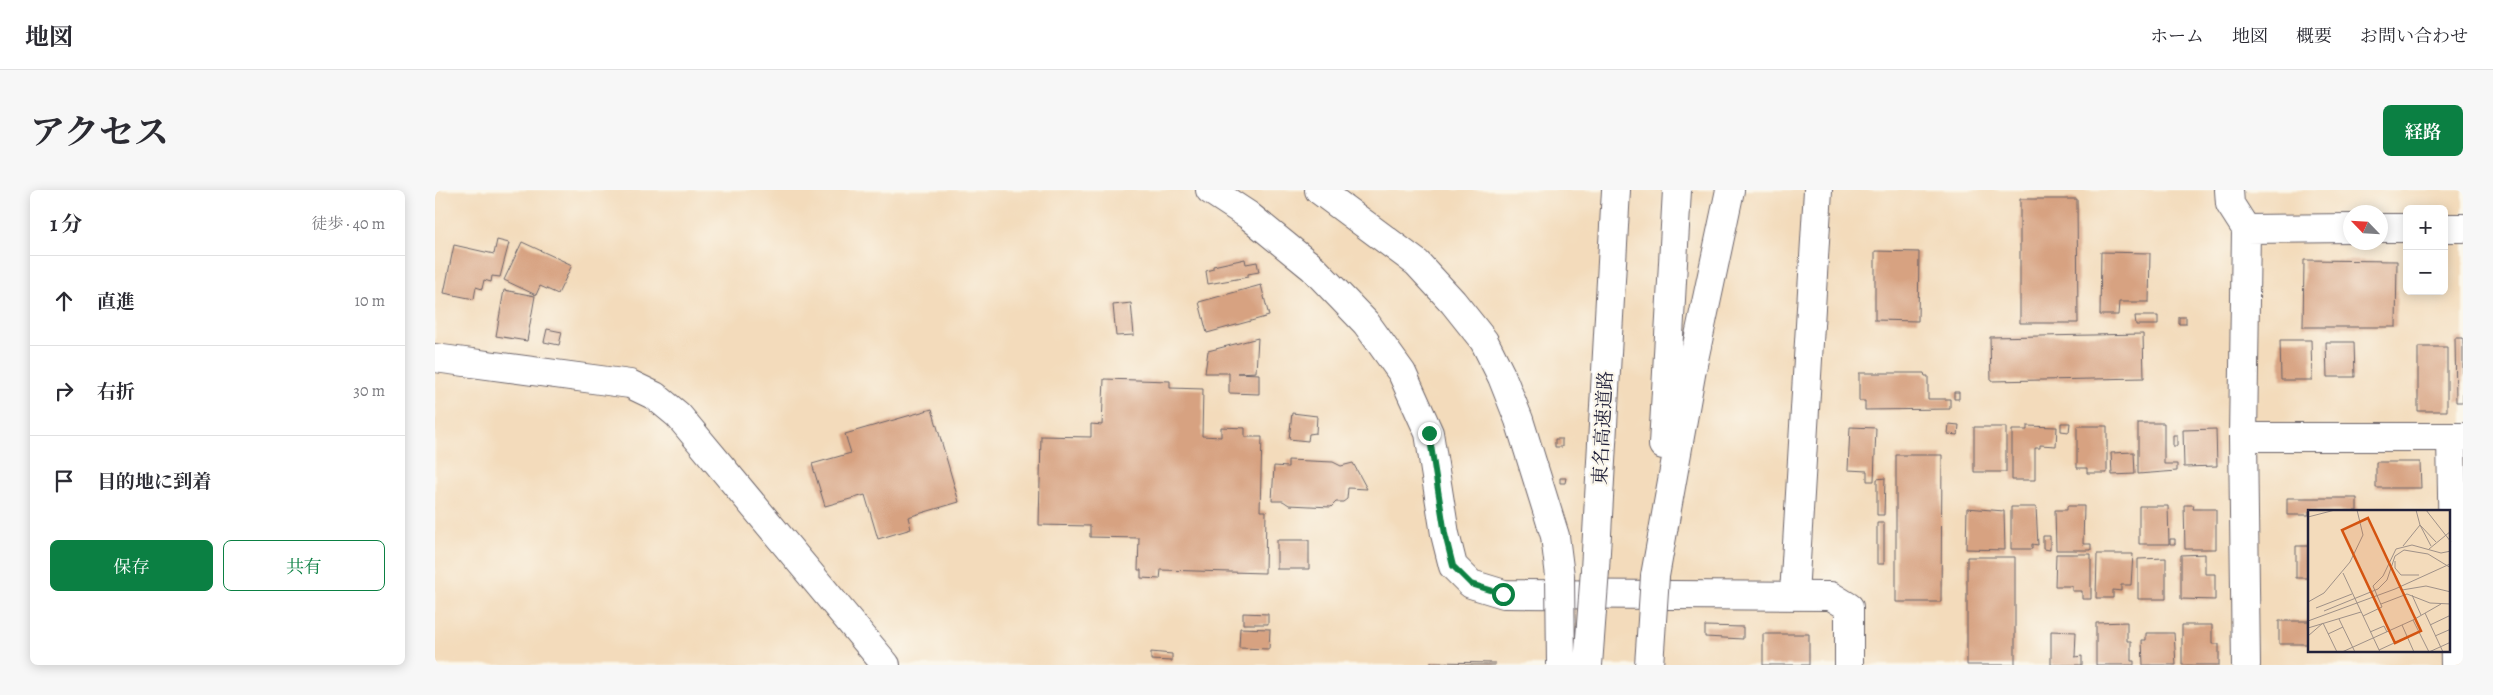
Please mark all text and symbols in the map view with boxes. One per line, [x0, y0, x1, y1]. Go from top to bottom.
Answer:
text: 地図 [25, 21, 73, 53]
text: ホーム [2150, 24, 2204, 48]
text: 地図 [2232, 24, 2268, 48]
text: 概要 [2296, 24, 2332, 48]
text: お問い合わせ [2360, 24, 2468, 48]
button: 経路 [2383, 105, 2463, 156]
text: アクセス [30, 108, 169, 156]
north arrow [2343, 205, 2388, 250]
map controls [2403, 205, 2448, 295]
button: + [2403, 205, 2448, 250]
text: 1 分 [50, 210, 82, 238]
text: 徒歩 · 40 m [311, 213, 385, 235]
button: − [2403, 250, 2448, 295]
icon: ahead [50, 287, 78, 315]
text: 直進 [97, 289, 135, 315]
text: 10 m [355, 290, 385, 312]
street label: 東名高速道路 [1587, 370, 1619, 486]
icon: right [50, 377, 78, 405]
text: 右折 [97, 379, 135, 405]
text: 30 m [353, 380, 385, 402]
route end [1418, 422, 1441, 445]
icon: arrive [50, 467, 78, 495]
text: 目的地に到着 [97, 469, 211, 495]
inset map [2308, 510, 2451, 652]
button: 保存 [50, 540, 213, 591]
button: 共有 [223, 540, 385, 591]
route start [1492, 583, 1515, 606]

